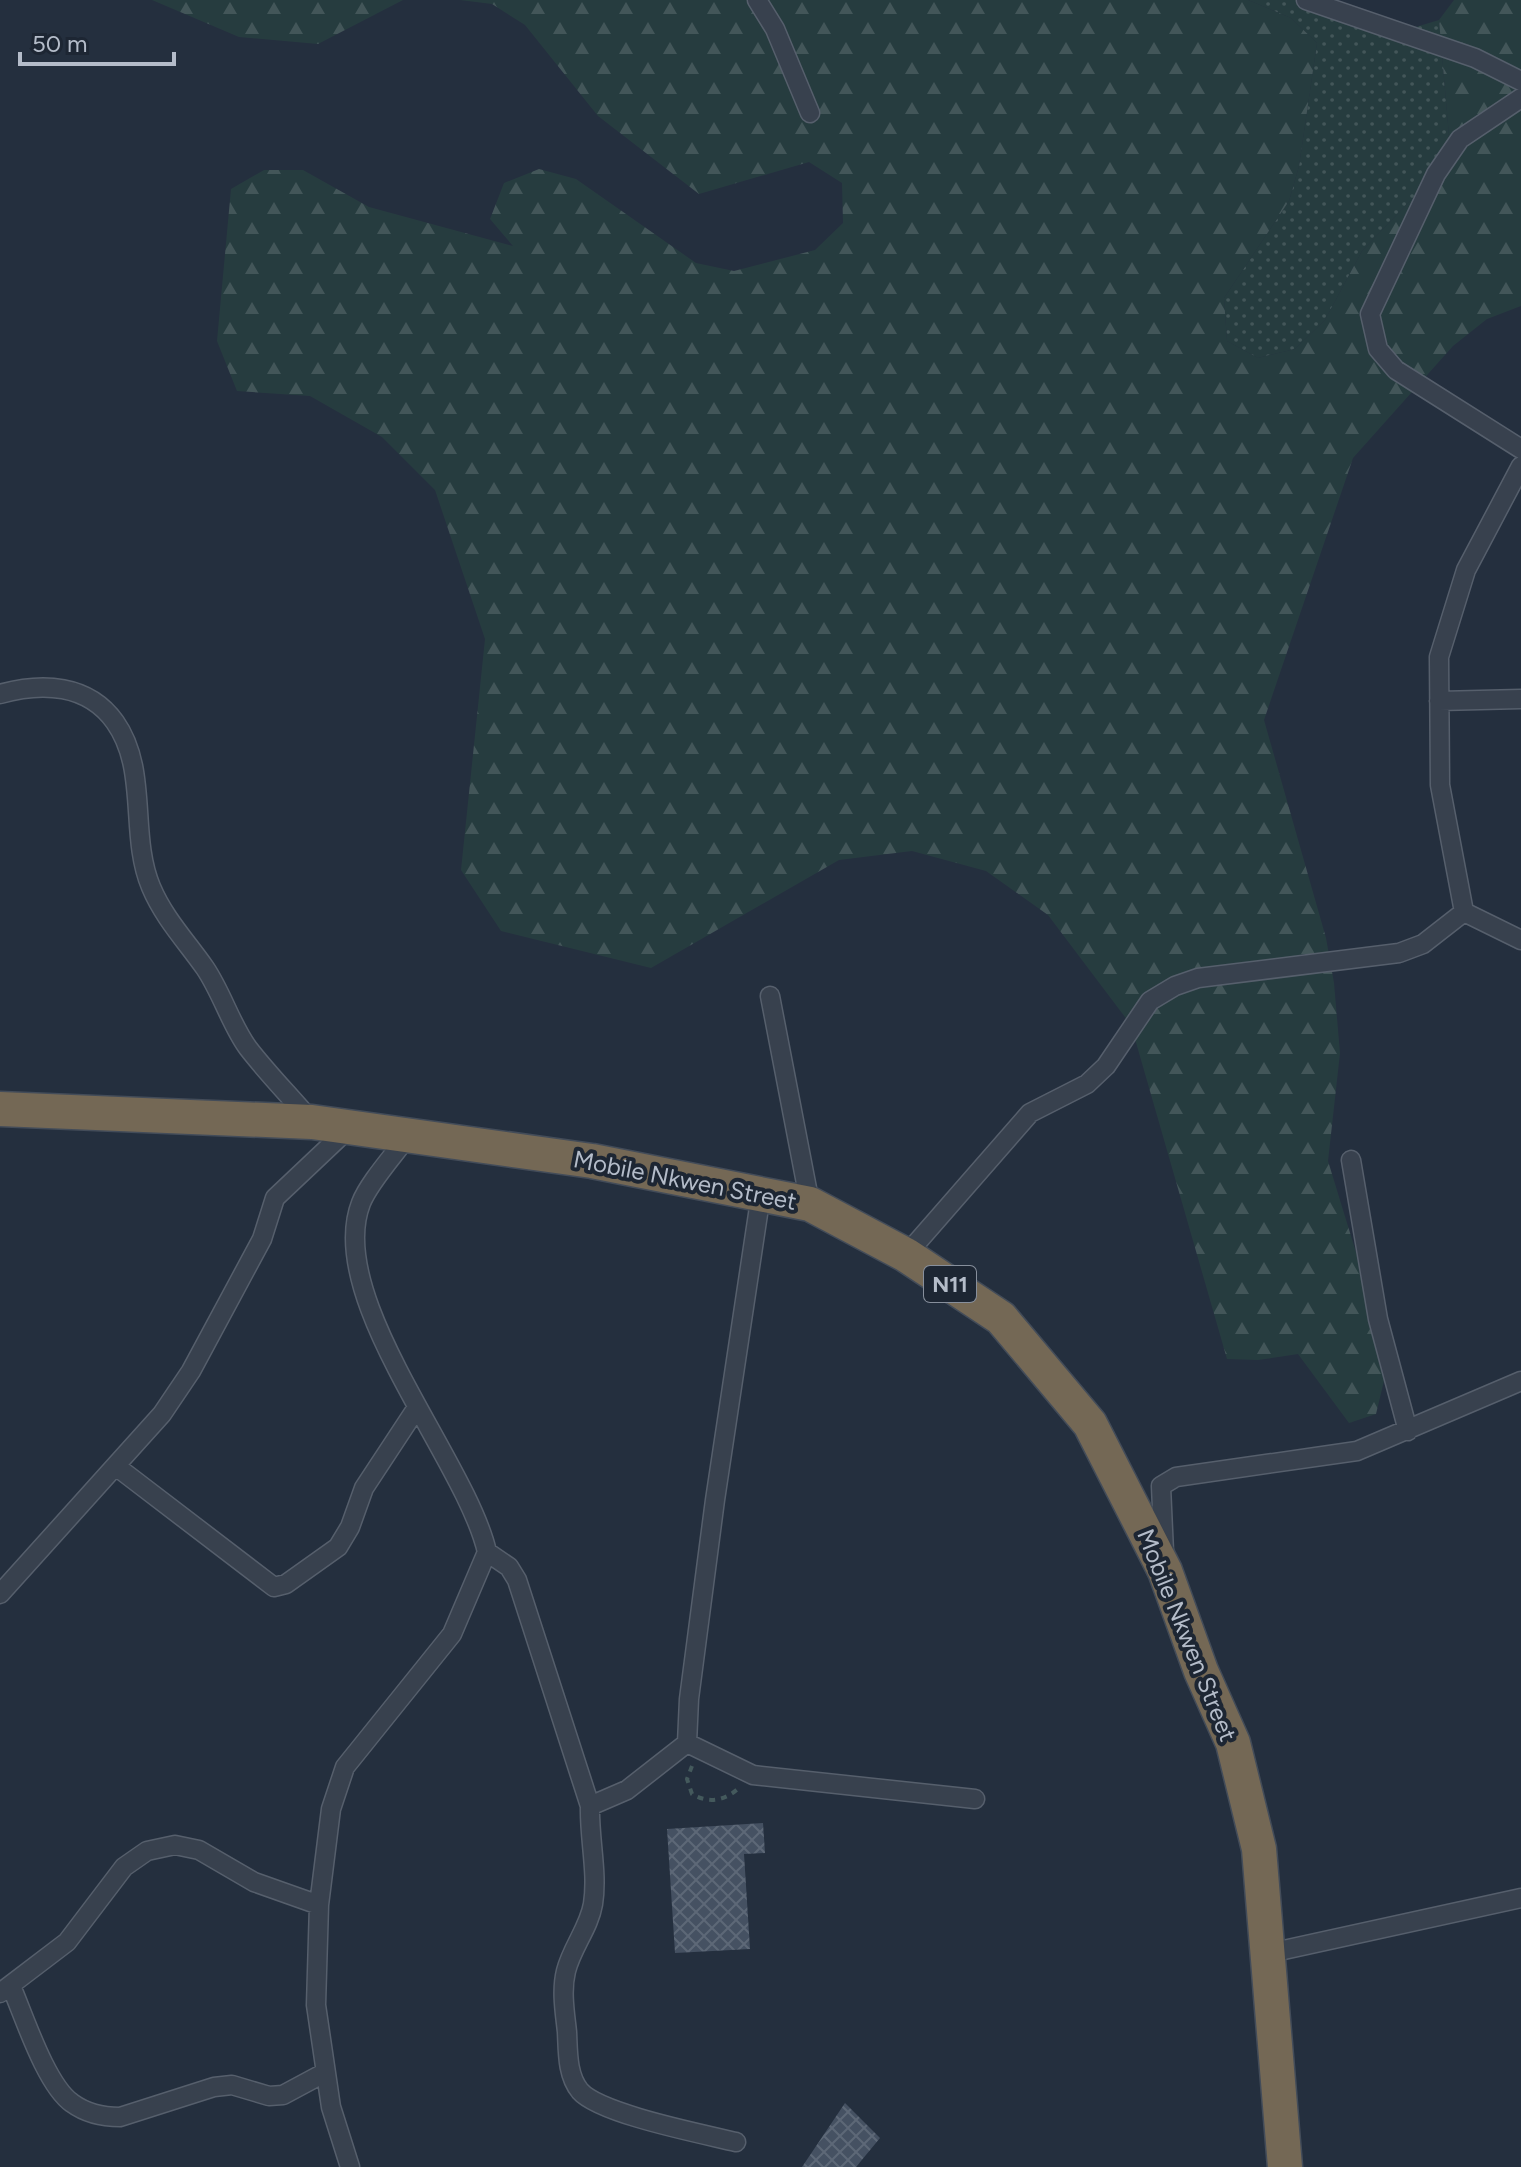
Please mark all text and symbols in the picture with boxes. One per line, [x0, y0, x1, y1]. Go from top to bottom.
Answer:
scale bar [20, 16, 174, 66]
text: 50 m [32, 29, 88, 58]
street label: Mobile Nkwen Street [571, 1144, 799, 1216]
road number: N11 [924, 1266, 976, 1302]
street label: Mobile Nkwen Street [1131, 1525, 1243, 1745]

